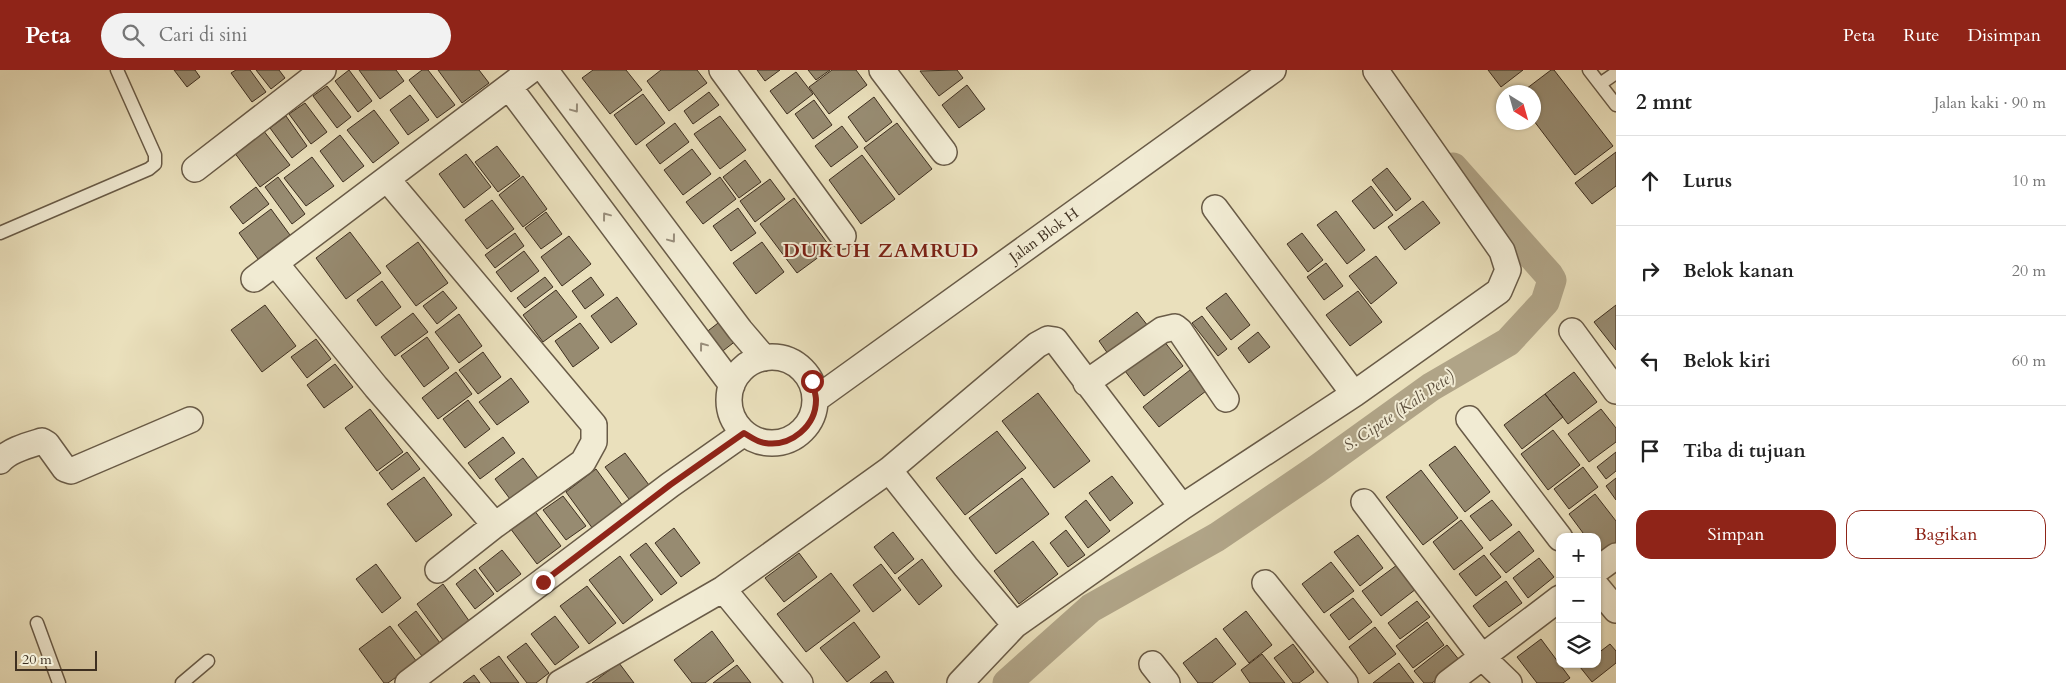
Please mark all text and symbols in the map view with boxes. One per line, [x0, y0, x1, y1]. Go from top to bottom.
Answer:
search box [101, 13, 451, 58]
text: Peta [25, 19, 71, 52]
icon: search [119, 21, 147, 49]
text: Cari di sini [159, 22, 247, 48]
text: Peta [1843, 23, 1875, 48]
text: Rute [1903, 23, 1939, 48]
text: Disimpan [1967, 23, 2041, 48]
north arrow [1496, 85, 1541, 130]
text: 2 mnt [1636, 88, 1692, 117]
text: Jalan kaki · 90 m [1934, 92, 2046, 114]
one-way arrow [569, 103, 577, 112]
icon: ahead [1636, 167, 1664, 195]
text: Lurus [1683, 168, 1732, 194]
text: 10 m [2012, 170, 2046, 192]
street label: Jalan Blok H [1004, 203, 1083, 268]
one-way arrow [603, 213, 611, 222]
one-way arrow [666, 233, 675, 243]
district label: DUKUH ZAMRUD [783, 237, 979, 264]
icon: right [1636, 257, 1664, 285]
text: Belok kanan [1683, 258, 1794, 284]
text: 20 m [2012, 260, 2046, 282]
one-way arrow [700, 342, 709, 352]
icon: left [1636, 347, 1664, 375]
text: Belok kiri [1683, 348, 1770, 374]
text: 60 m [2012, 350, 2046, 372]
water label: S. Cipete (Kali Pete) [1339, 366, 1459, 456]
route start [801, 370, 824, 393]
icon: arrive [1636, 437, 1664, 465]
text: Tiba di tujuan [1683, 438, 1806, 464]
button: Simpan [1636, 510, 1836, 559]
button: Bagikan [1846, 510, 2046, 559]
map controls [1556, 533, 1601, 668]
button: + [1556, 533, 1601, 578]
route end [532, 571, 555, 594]
button: − [1556, 578, 1601, 623]
button: layers [1556, 623, 1601, 668]
scale bar [15, 648, 98, 671]
text: 20 m [22, 650, 52, 669]

